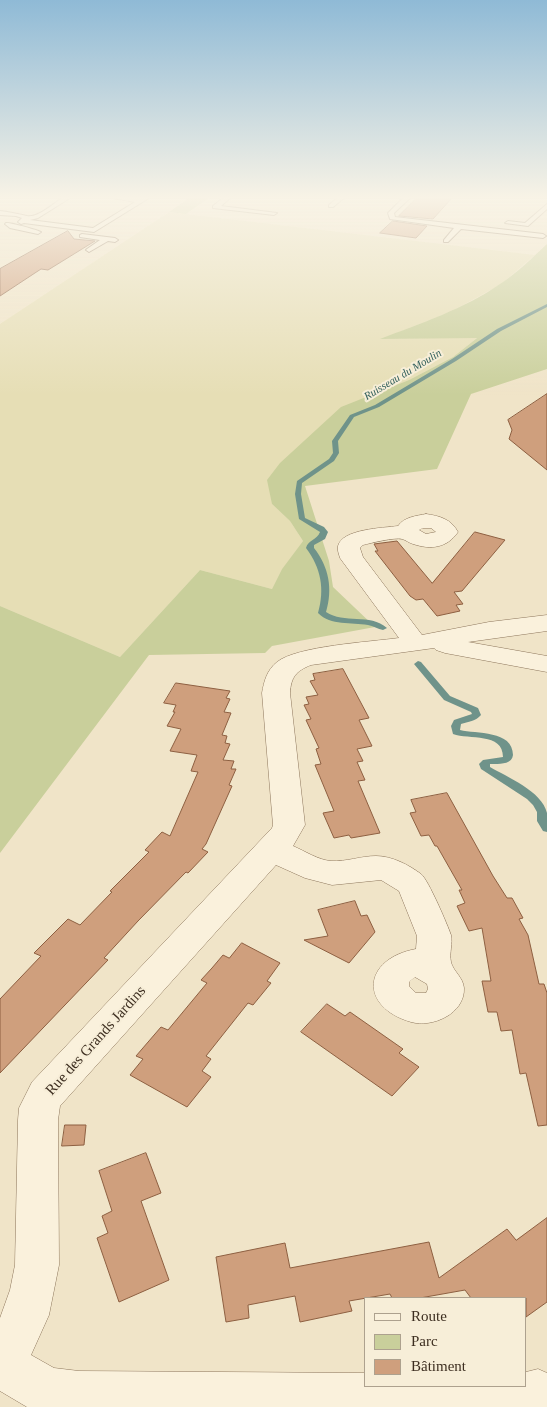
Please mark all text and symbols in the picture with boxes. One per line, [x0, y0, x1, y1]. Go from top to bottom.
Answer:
water label: Ruisseau du Moulin [362, 347, 444, 403]
street label: Rue des Grands Jardins [42, 983, 150, 1099]
legend [364, 1297, 527, 1387]
text: Route [411, 1308, 447, 1324]
text: Parc [411, 1333, 438, 1349]
text: Bâtiment [411, 1358, 466, 1374]

